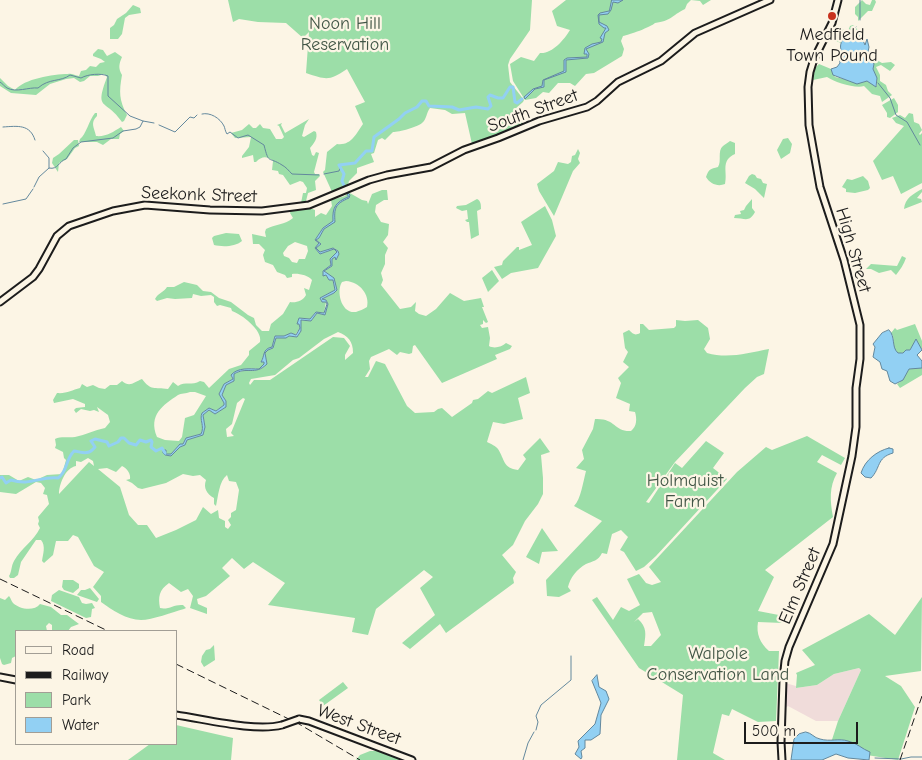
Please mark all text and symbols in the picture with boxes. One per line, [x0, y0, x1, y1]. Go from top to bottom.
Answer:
marker: Medfield Town Pound [826, 10, 838, 22]
park label: Noon Hill Reservation [301, 13, 389, 56]
place label: Medfield Town Pound [786, 24, 878, 66]
street label: South Street [485, 85, 581, 137]
street label: Seekonk Street [141, 182, 257, 208]
street label: High Street [831, 205, 875, 295]
park label: Holmquist Farm [647, 470, 723, 512]
street label: Elm Street [774, 545, 826, 627]
legend [15, 630, 178, 745]
text: Road [62, 641, 94, 659]
park label: Walpole Conservation Land [647, 643, 789, 686]
text: Railway [62, 666, 108, 684]
text: Park [62, 691, 91, 709]
street label: West Street [314, 700, 404, 750]
scale bar [747, 712, 861, 744]
text: Water [62, 716, 99, 734]
text: 500 m [752, 722, 796, 740]

